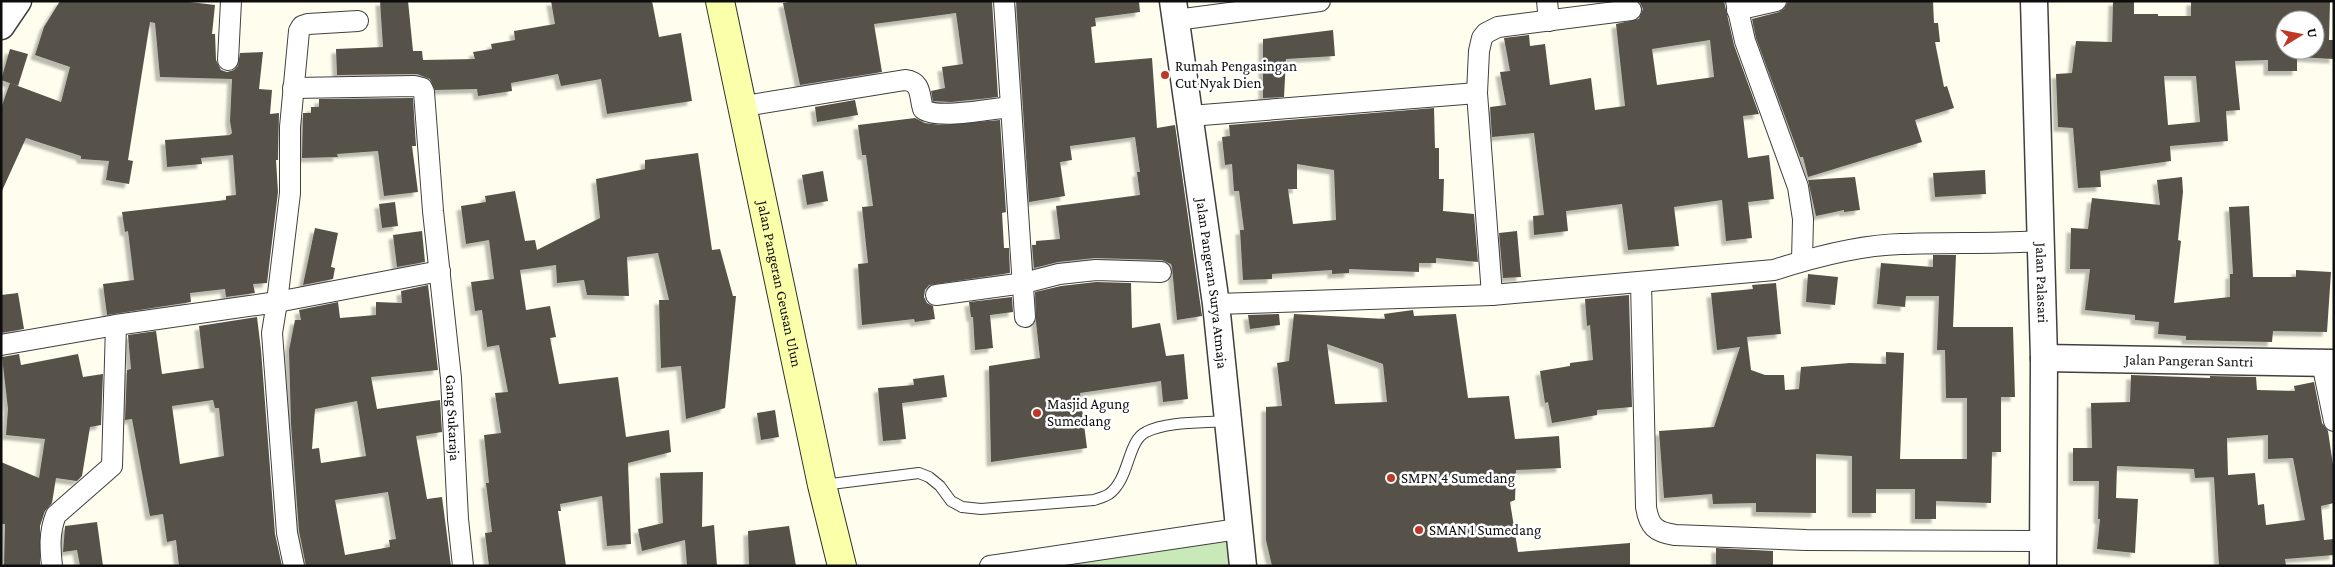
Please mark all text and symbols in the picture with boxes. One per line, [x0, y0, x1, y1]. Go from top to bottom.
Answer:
north arrow [2275, 10, 2325, 60]
text: U [2304, 27, 2322, 39]
place label: Rumah Pengasingan Cut Nyak Dien [1175, 58, 1297, 92]
marker: Rumah Pengasingan Cut Nyak Dien [1159, 69, 1171, 81]
street label: Jalan Pangeran Surya Atmaja [1192, 195, 1231, 370]
street label: Jalan Pangeran Geusan Ulun [753, 197, 805, 368]
street label: Jalan Palasari [2032, 240, 2051, 323]
street label: Jalan Pangeran Santri [2123, 351, 2253, 370]
street label: Gang Sukaraja [443, 374, 463, 461]
place label: Masjid Agung Sumedang [1047, 396, 1130, 430]
marker: Masjid Agung Sumedang [1031, 407, 1043, 419]
place label: SMPN 4 Sumedang [1401, 470, 1515, 487]
marker: SMPN 4 Sumedang [1385, 472, 1397, 484]
place label: SMAN 1 Sumedang [1429, 522, 1541, 539]
marker: SMAN 1 Sumedang [1413, 524, 1425, 536]

